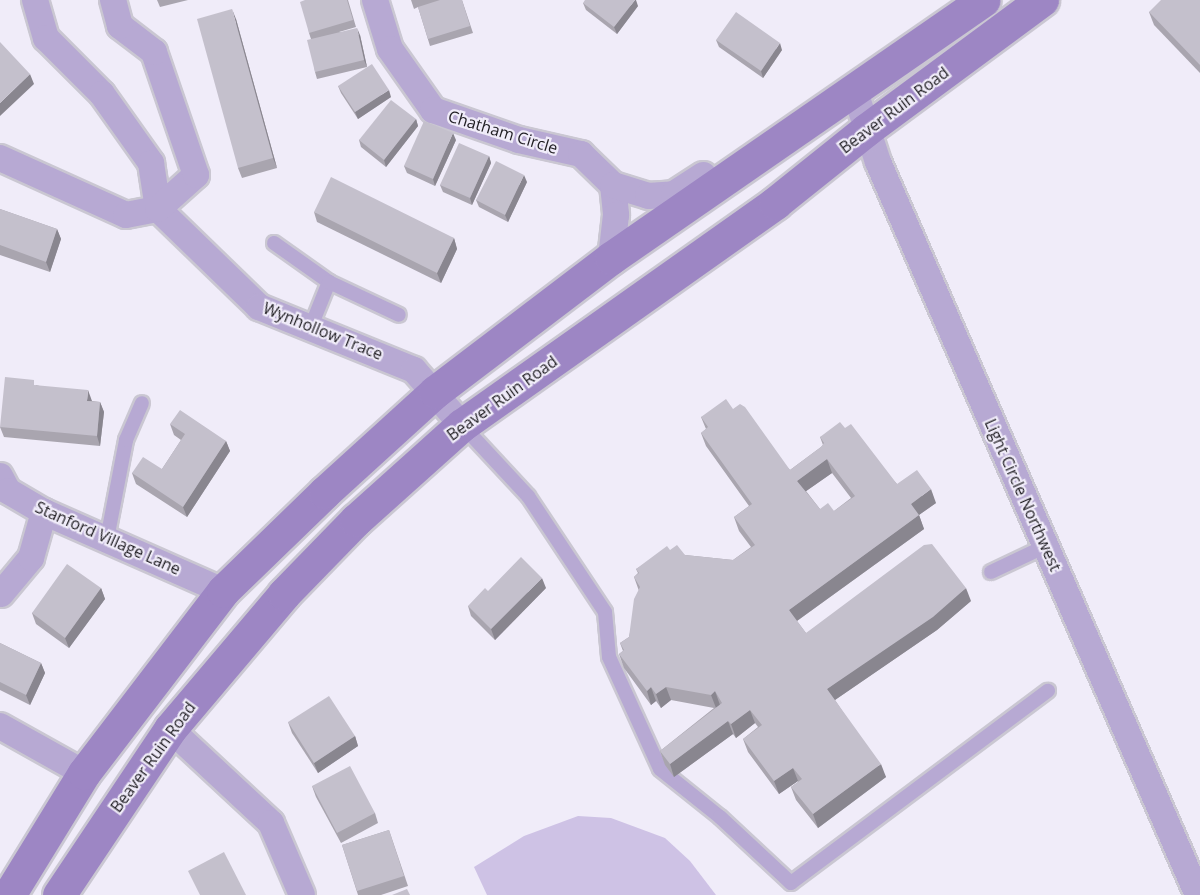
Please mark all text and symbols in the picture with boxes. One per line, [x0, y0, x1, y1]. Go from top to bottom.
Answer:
street label: Beaver Ruin Road [836, 63, 952, 157]
street label: Chatham Circle [446, 106, 560, 158]
street label: Wynhollow Trace [260, 298, 386, 364]
street label: Beaver Ruin Road [443, 352, 561, 444]
street label: Light Circle Northwest [981, 416, 1065, 574]
street label: Stanford Village Lane [32, 497, 184, 579]
street label: Beaver Ruin Road [107, 698, 199, 816]

